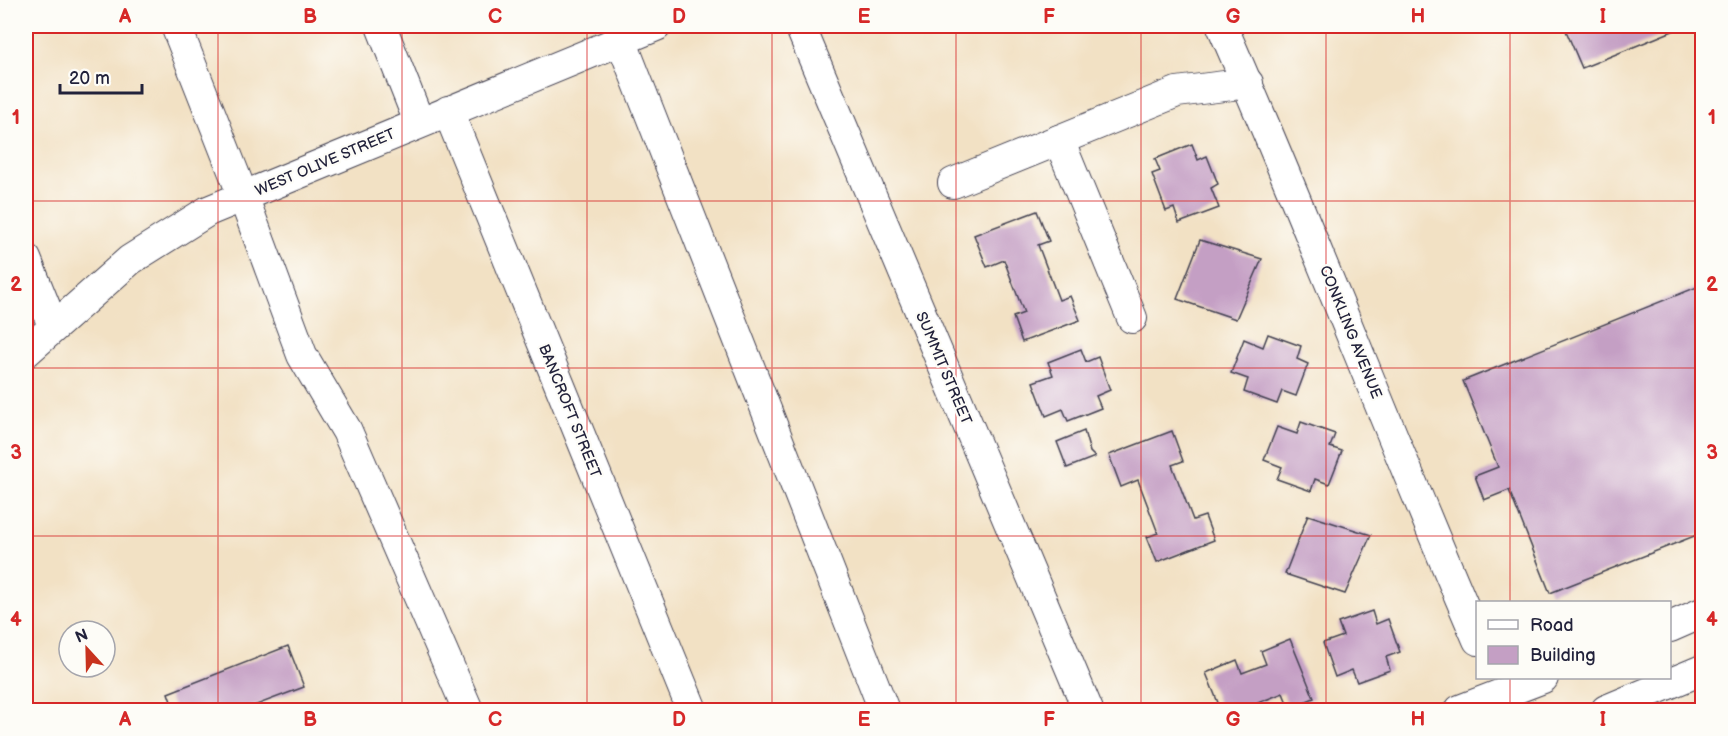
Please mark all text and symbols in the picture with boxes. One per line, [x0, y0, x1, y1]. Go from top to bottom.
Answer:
text: A [118, 5, 132, 29]
text: B [303, 5, 317, 29]
text: C [488, 5, 502, 29]
text: D [672, 5, 686, 29]
text: E [858, 5, 871, 29]
text: F [1043, 5, 1055, 29]
text: G [1226, 5, 1241, 29]
text: H [1411, 5, 1425, 29]
text: I [1600, 5, 1606, 29]
scale bar [60, 57, 142, 95]
text: 20 m [69, 68, 110, 89]
text: 1 [12, 106, 20, 130]
text: 1 [1708, 106, 1716, 130]
street label: WEST OLIVE STREET [252, 124, 398, 201]
street label: CONKLING AVENUE [1315, 263, 1386, 402]
text: 2 [10, 273, 22, 297]
text: 2 [1706, 273, 1718, 297]
street label: SUMMIT STREET [911, 309, 976, 427]
street label: BANCROFT STREET [534, 342, 605, 481]
text: 3 [10, 441, 22, 465]
text: 3 [1706, 441, 1718, 465]
legend [1476, 601, 1671, 679]
text: 4 [10, 608, 22, 632]
text: 4 [1706, 608, 1718, 632]
text: Road [1530, 615, 1574, 636]
north arrow [57, 619, 117, 679]
text: N [73, 625, 91, 648]
text: Building [1530, 645, 1596, 666]
text: A [118, 708, 132, 732]
text: B [303, 708, 317, 732]
text: C [488, 708, 502, 732]
text: D [672, 708, 686, 732]
text: E [858, 708, 871, 732]
text: F [1043, 708, 1055, 732]
text: G [1226, 708, 1241, 732]
text: H [1411, 708, 1425, 732]
text: I [1600, 708, 1606, 732]

